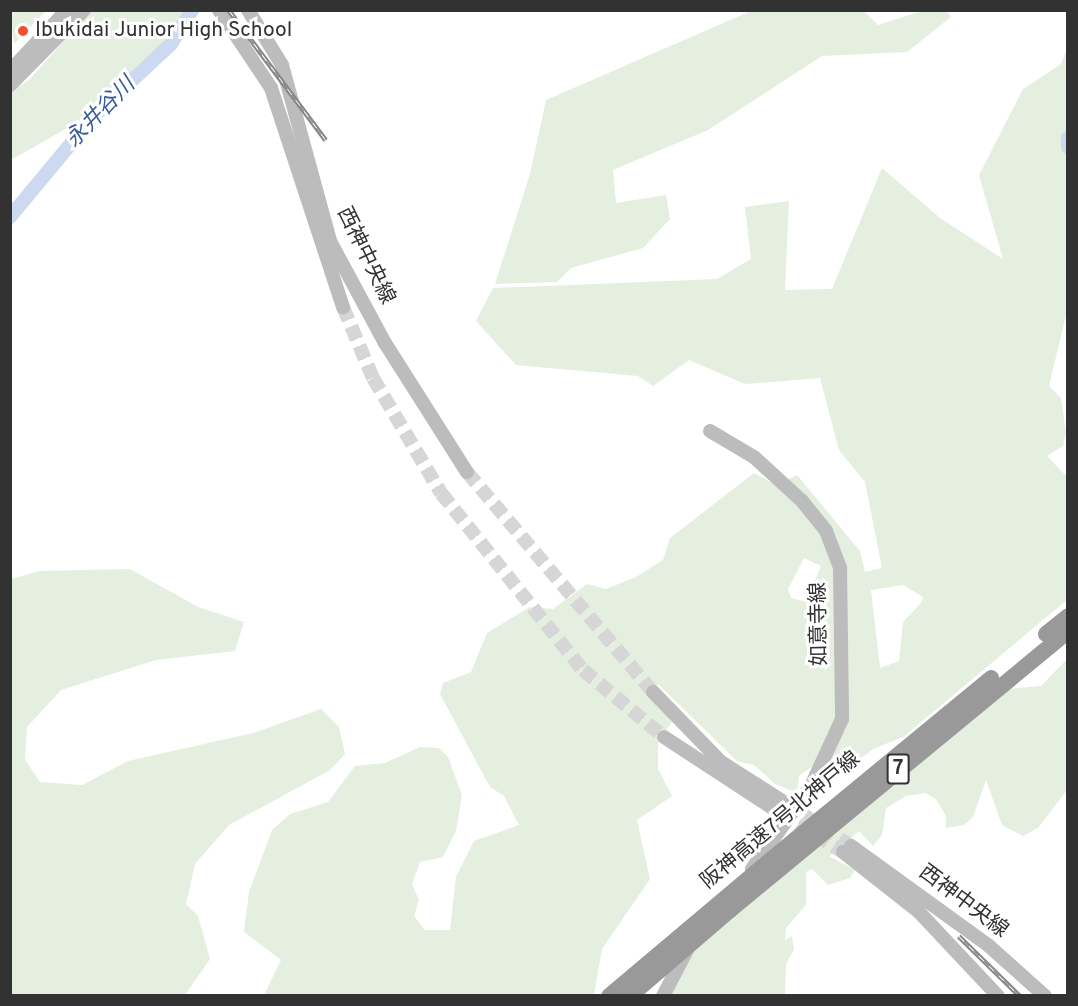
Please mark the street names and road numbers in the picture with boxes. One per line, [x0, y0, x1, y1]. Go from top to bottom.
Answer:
street label: 西神中央線 [331, 203, 399, 309]
street label: 如意寺線 [807, 582, 833, 666]
street label: 阪神高速7号北神戸線 [696, 747, 866, 895]
road number: 7 [886, 752, 910, 786]
street label: 西神中央線 [913, 860, 1013, 944]

